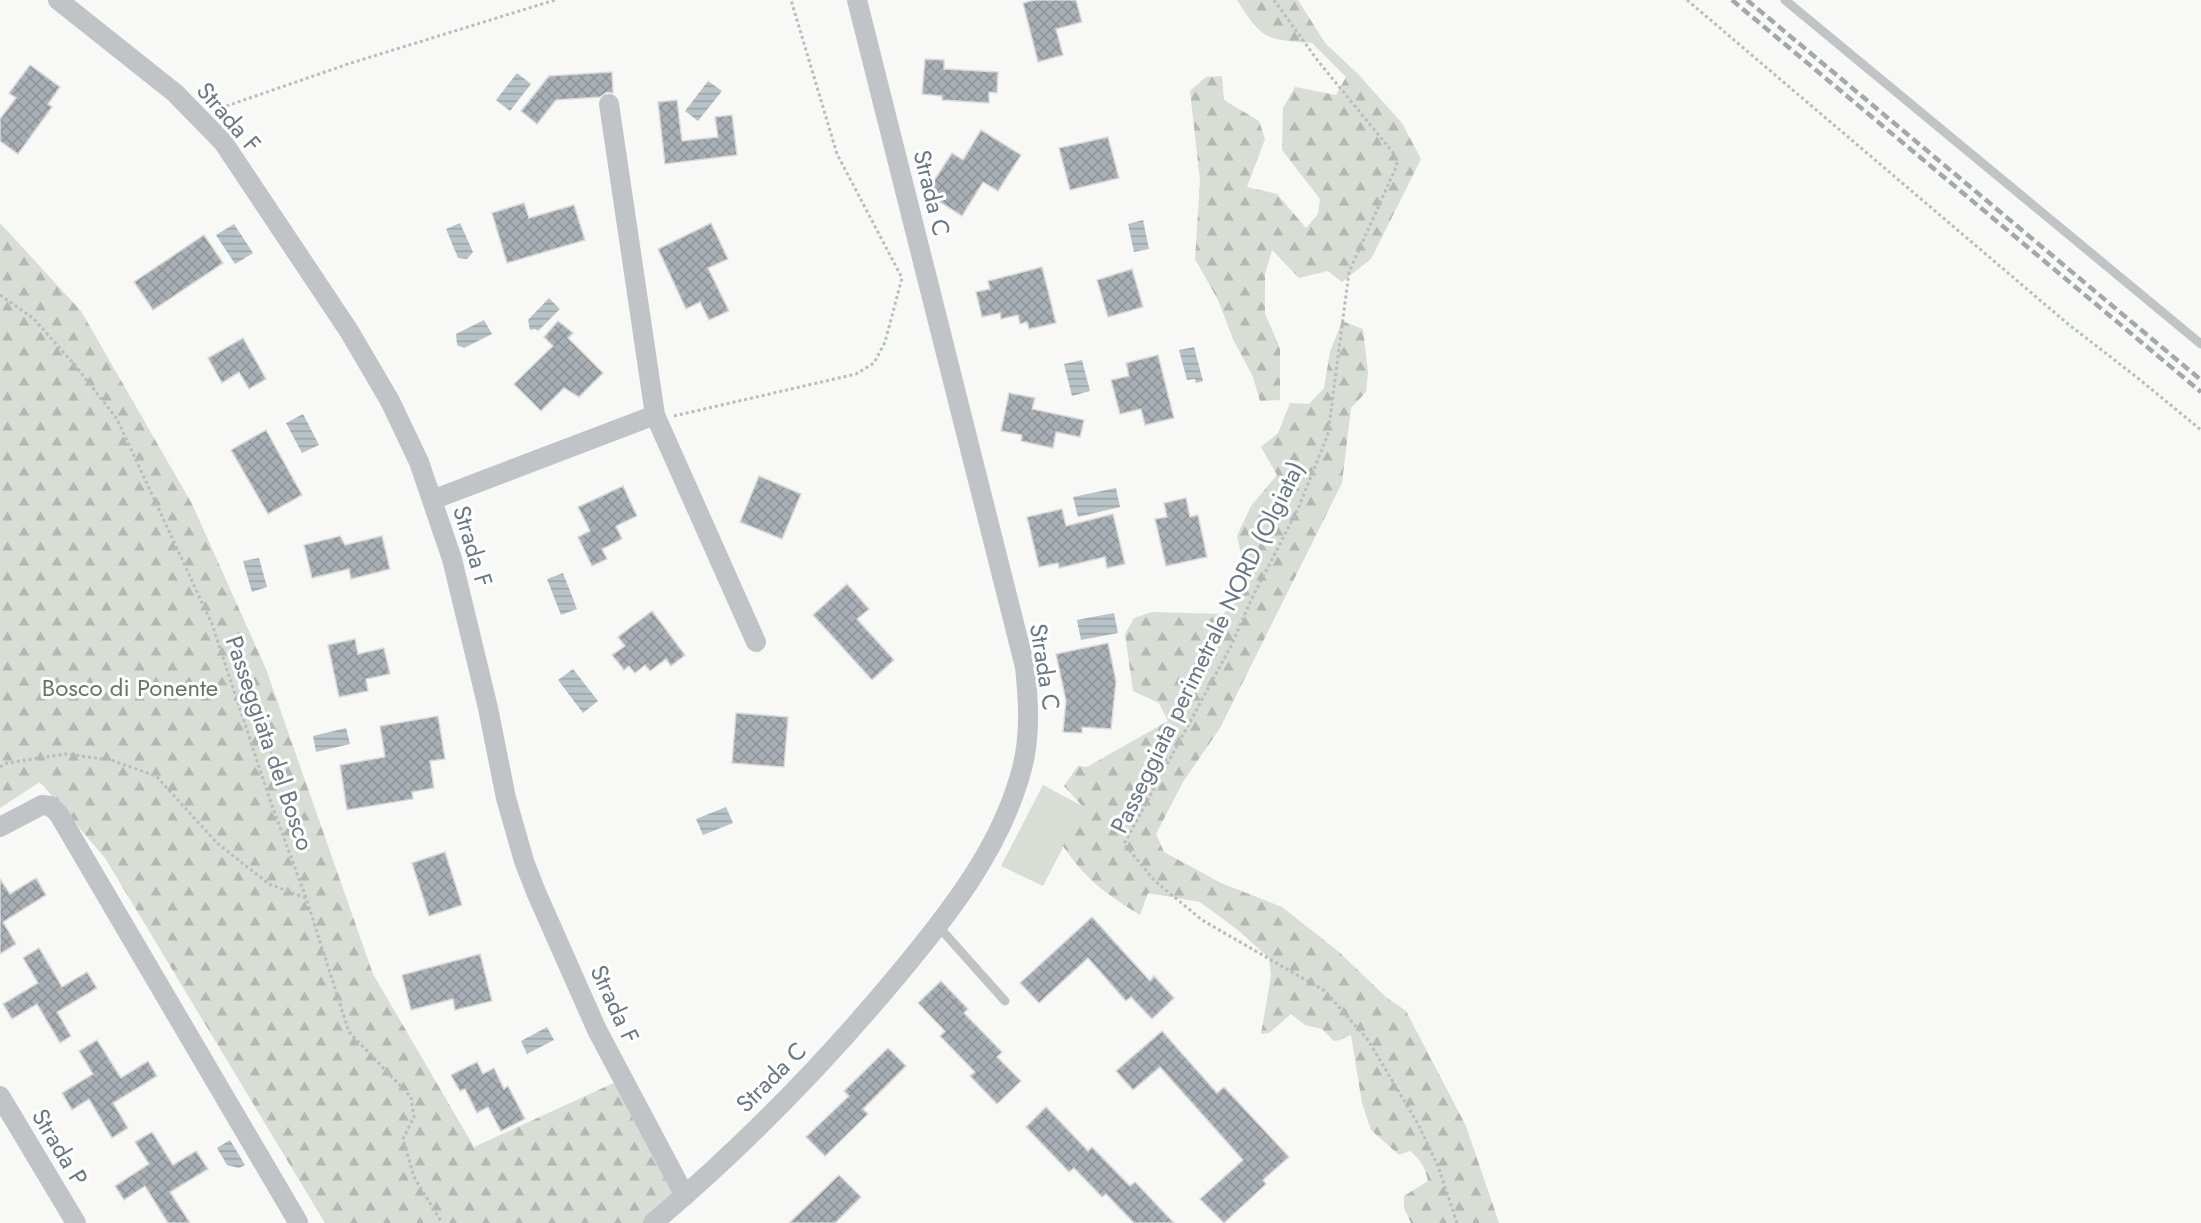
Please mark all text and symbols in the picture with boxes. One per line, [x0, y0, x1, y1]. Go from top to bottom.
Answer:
street label: Strada F [189, 74, 269, 160]
street label: Strada C [904, 146, 960, 240]
street label: Passeggiata perimetrale NORD (Olgiata) [1101, 455, 1313, 839]
street label: Strada F [444, 501, 502, 591]
street label: Strada C [1021, 621, 1069, 713]
street label: Passeggiata del Bosco [217, 631, 323, 855]
park label: Bosco di Ponente [42, 670, 218, 705]
street label: Strada F [582, 959, 648, 1049]
street label: Strada C [728, 1034, 814, 1120]
street label: Strada P [23, 1102, 97, 1192]

